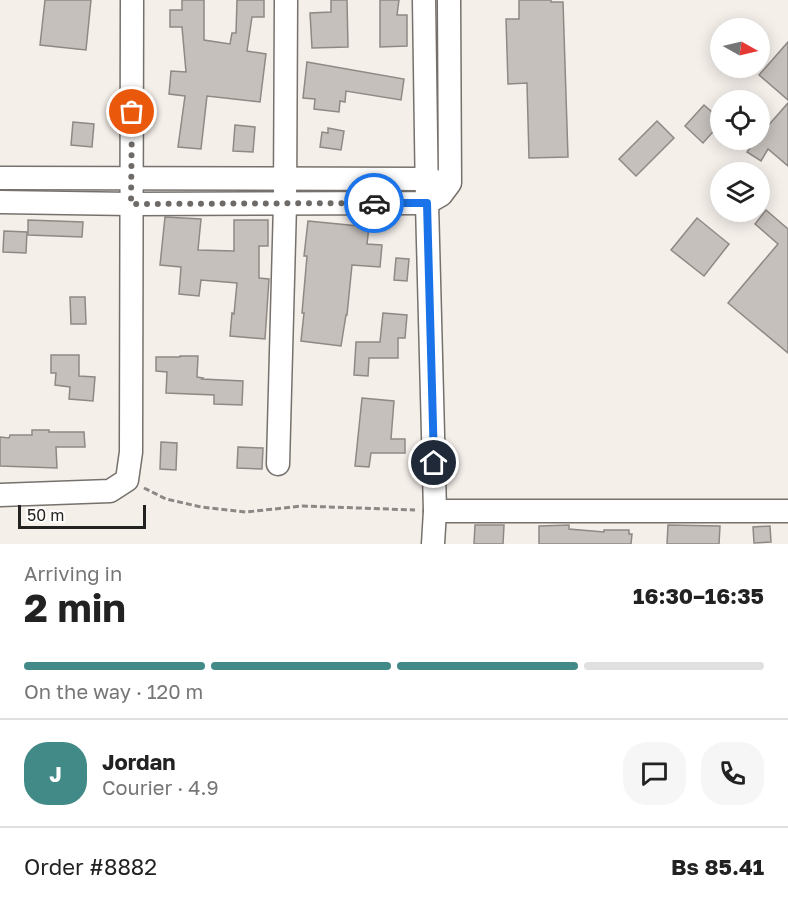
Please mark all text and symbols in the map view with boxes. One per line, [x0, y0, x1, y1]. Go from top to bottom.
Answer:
north arrow [710, 18, 770, 78]
map controls [710, 18, 770, 222]
pin [106, 86, 157, 137]
button: locate [710, 90, 770, 150]
icon: bag [115, 95, 148, 128]
button: layers [710, 162, 770, 222]
courier [344, 173, 404, 233]
icon: car [358, 187, 391, 220]
pin [408, 437, 459, 488]
icon: home [417, 446, 450, 479]
scale bar [18, 502, 146, 530]
text: 50 m [27, 505, 64, 525]
text: Arriving in [24, 561, 122, 585]
text: 16:30–16:35 [633, 582, 764, 609]
text: 2 min [24, 584, 126, 631]
text: On the way · 120 m [24, 679, 203, 703]
button: chat [623, 742, 686, 805]
button: phone [701, 742, 764, 805]
text: Jordan [102, 748, 176, 775]
text: J [49, 760, 62, 787]
text: Courier · 4.9 [102, 775, 219, 799]
text: Order #8882 [24, 853, 157, 880]
text: Bs 85.41 [671, 853, 764, 880]

